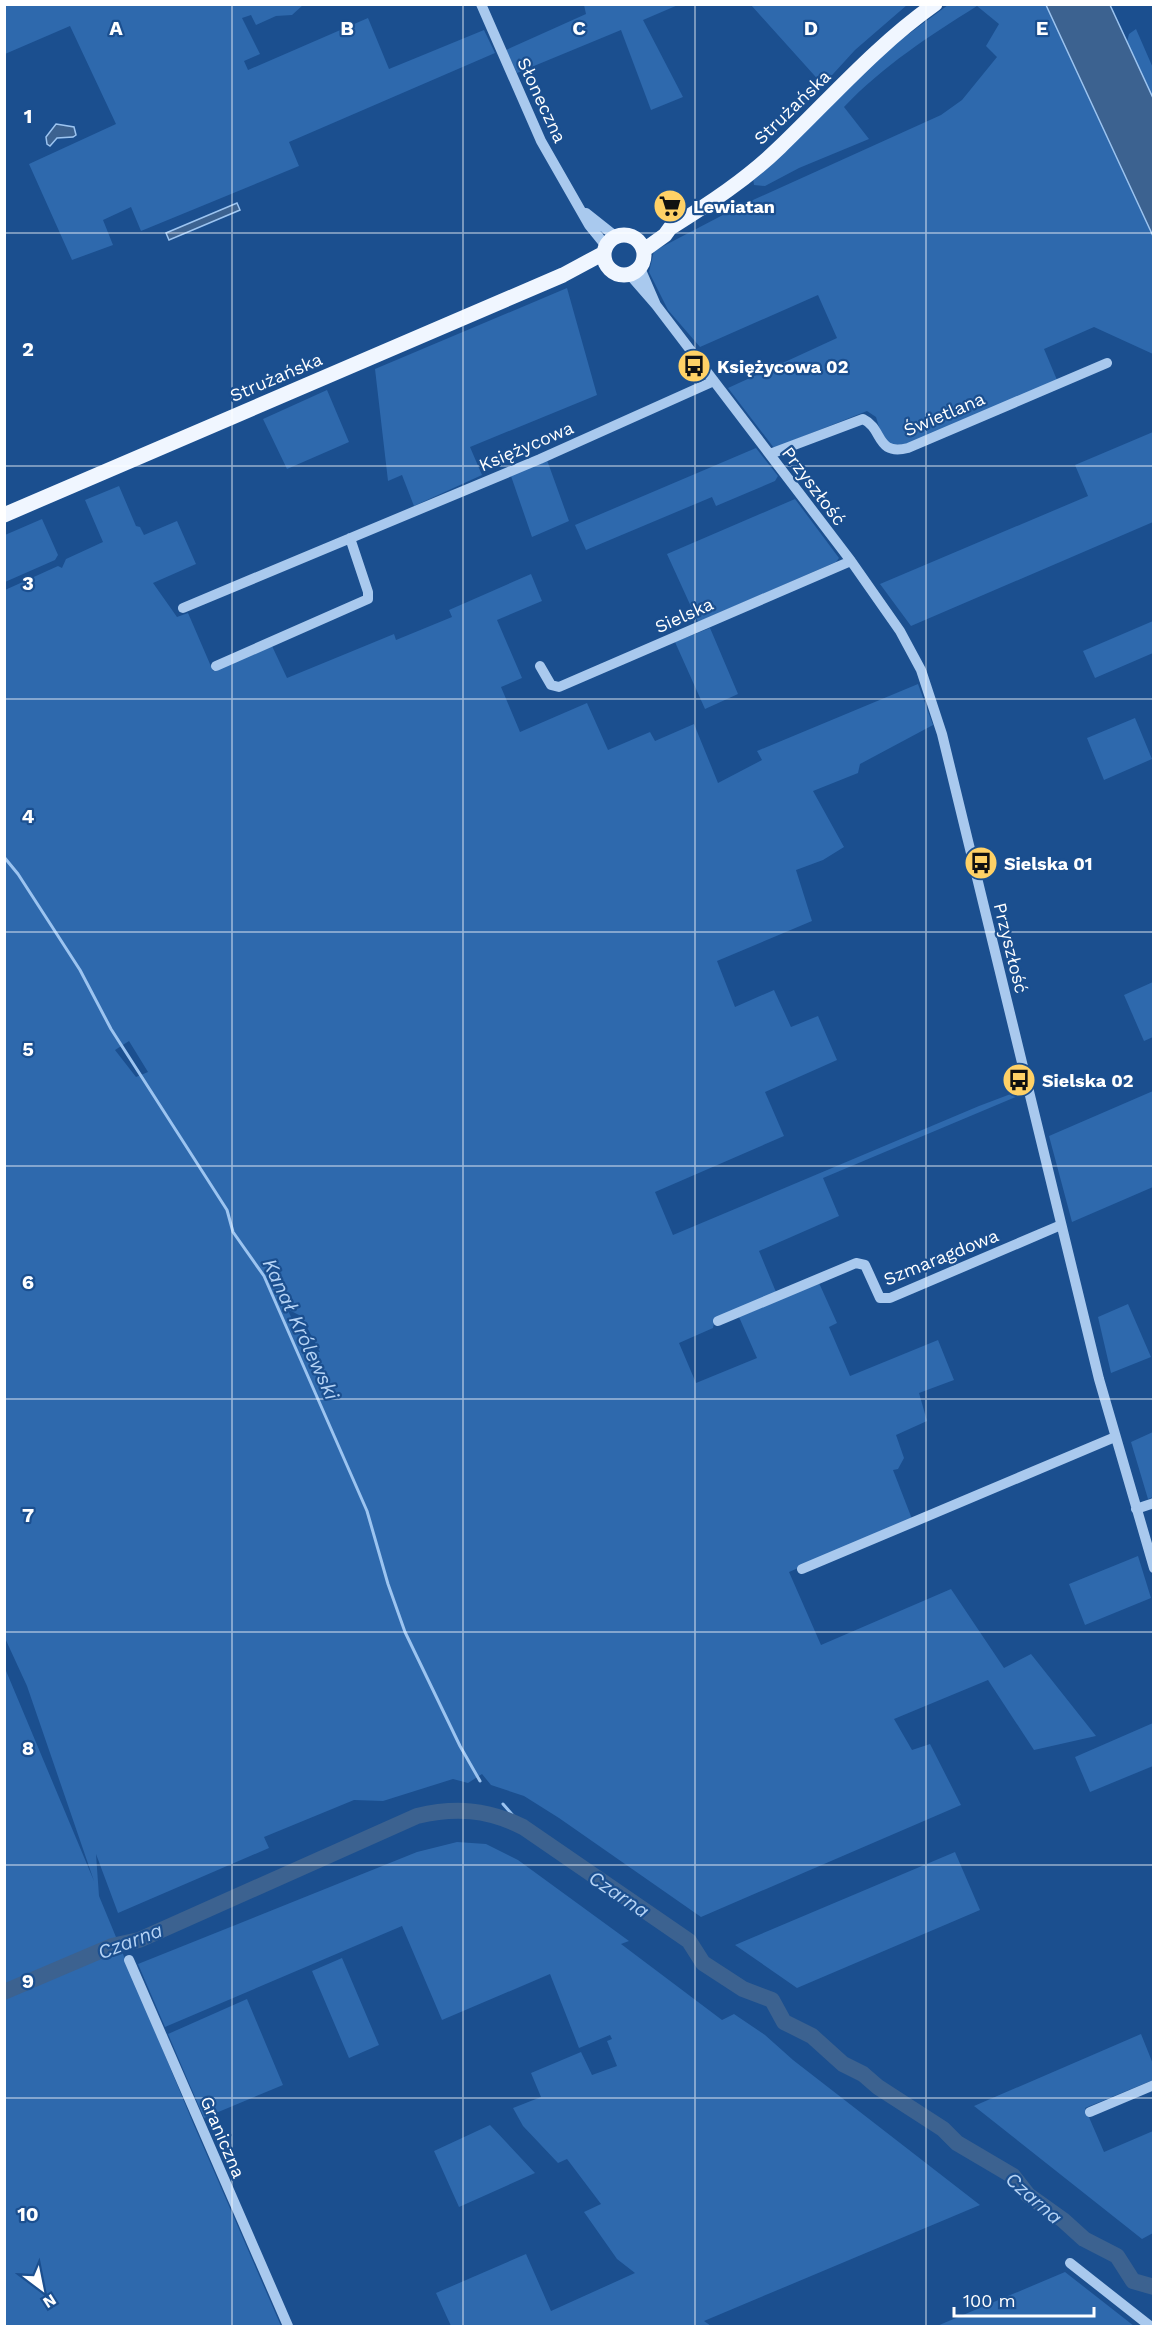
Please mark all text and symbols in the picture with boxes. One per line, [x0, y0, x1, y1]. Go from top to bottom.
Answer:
text: A [109, 16, 123, 40]
text: B [340, 16, 354, 40]
text: C [572, 16, 586, 40]
text: D [804, 16, 818, 40]
text: E [1036, 16, 1048, 40]
street label: Słoneczna [513, 54, 571, 146]
street label: Strużańska [749, 65, 835, 149]
text: 1 [24, 104, 32, 128]
supermarket icon: Lewiatan [652, 188, 688, 224]
place label: Lewiatan [693, 196, 775, 217]
text: 2 [22, 337, 34, 361]
street label: Strużańska [227, 348, 325, 406]
bus stop icon: Księżycowa 02 [676, 348, 712, 384]
place label: Księżycowa 02 [717, 356, 848, 377]
street label: Świetlana [900, 388, 988, 440]
street label: Księżycowa [476, 417, 576, 475]
street label: Przyszłość [778, 443, 850, 529]
text: 3 [22, 571, 34, 595]
street label: Sielska [651, 593, 717, 637]
text: 4 [22, 804, 35, 828]
bus stop icon: Sielska 01 [963, 845, 999, 881]
place label: Sielska 01 [1004, 853, 1093, 874]
street label: Przyszłość [990, 900, 1032, 996]
text: 5 [22, 1037, 34, 1061]
bus stop icon: Sielska 02 [1001, 1062, 1037, 1098]
place label: Sielska 02 [1042, 1070, 1134, 1091]
street label: Szmaragdowa [880, 1224, 1002, 1290]
water label: Kanał Królewski [258, 1254, 345, 1404]
text: 6 [22, 1270, 34, 1294]
text: 7 [22, 1503, 34, 1527]
text: 8 [22, 1736, 34, 1760]
water label: Czarna [584, 1865, 654, 1923]
water label: Czarna [94, 1918, 166, 1964]
text: 9 [22, 1969, 34, 1993]
street label: Graniczna [196, 2093, 250, 2181]
water label: Czarna [1001, 2167, 1067, 2229]
text: 10 [17, 2202, 39, 2226]
north arrow [12, 2259, 72, 2319]
scale bar [954, 2280, 1094, 2318]
text: N [40, 2290, 60, 2312]
text: 100 m [963, 2290, 1016, 2311]

